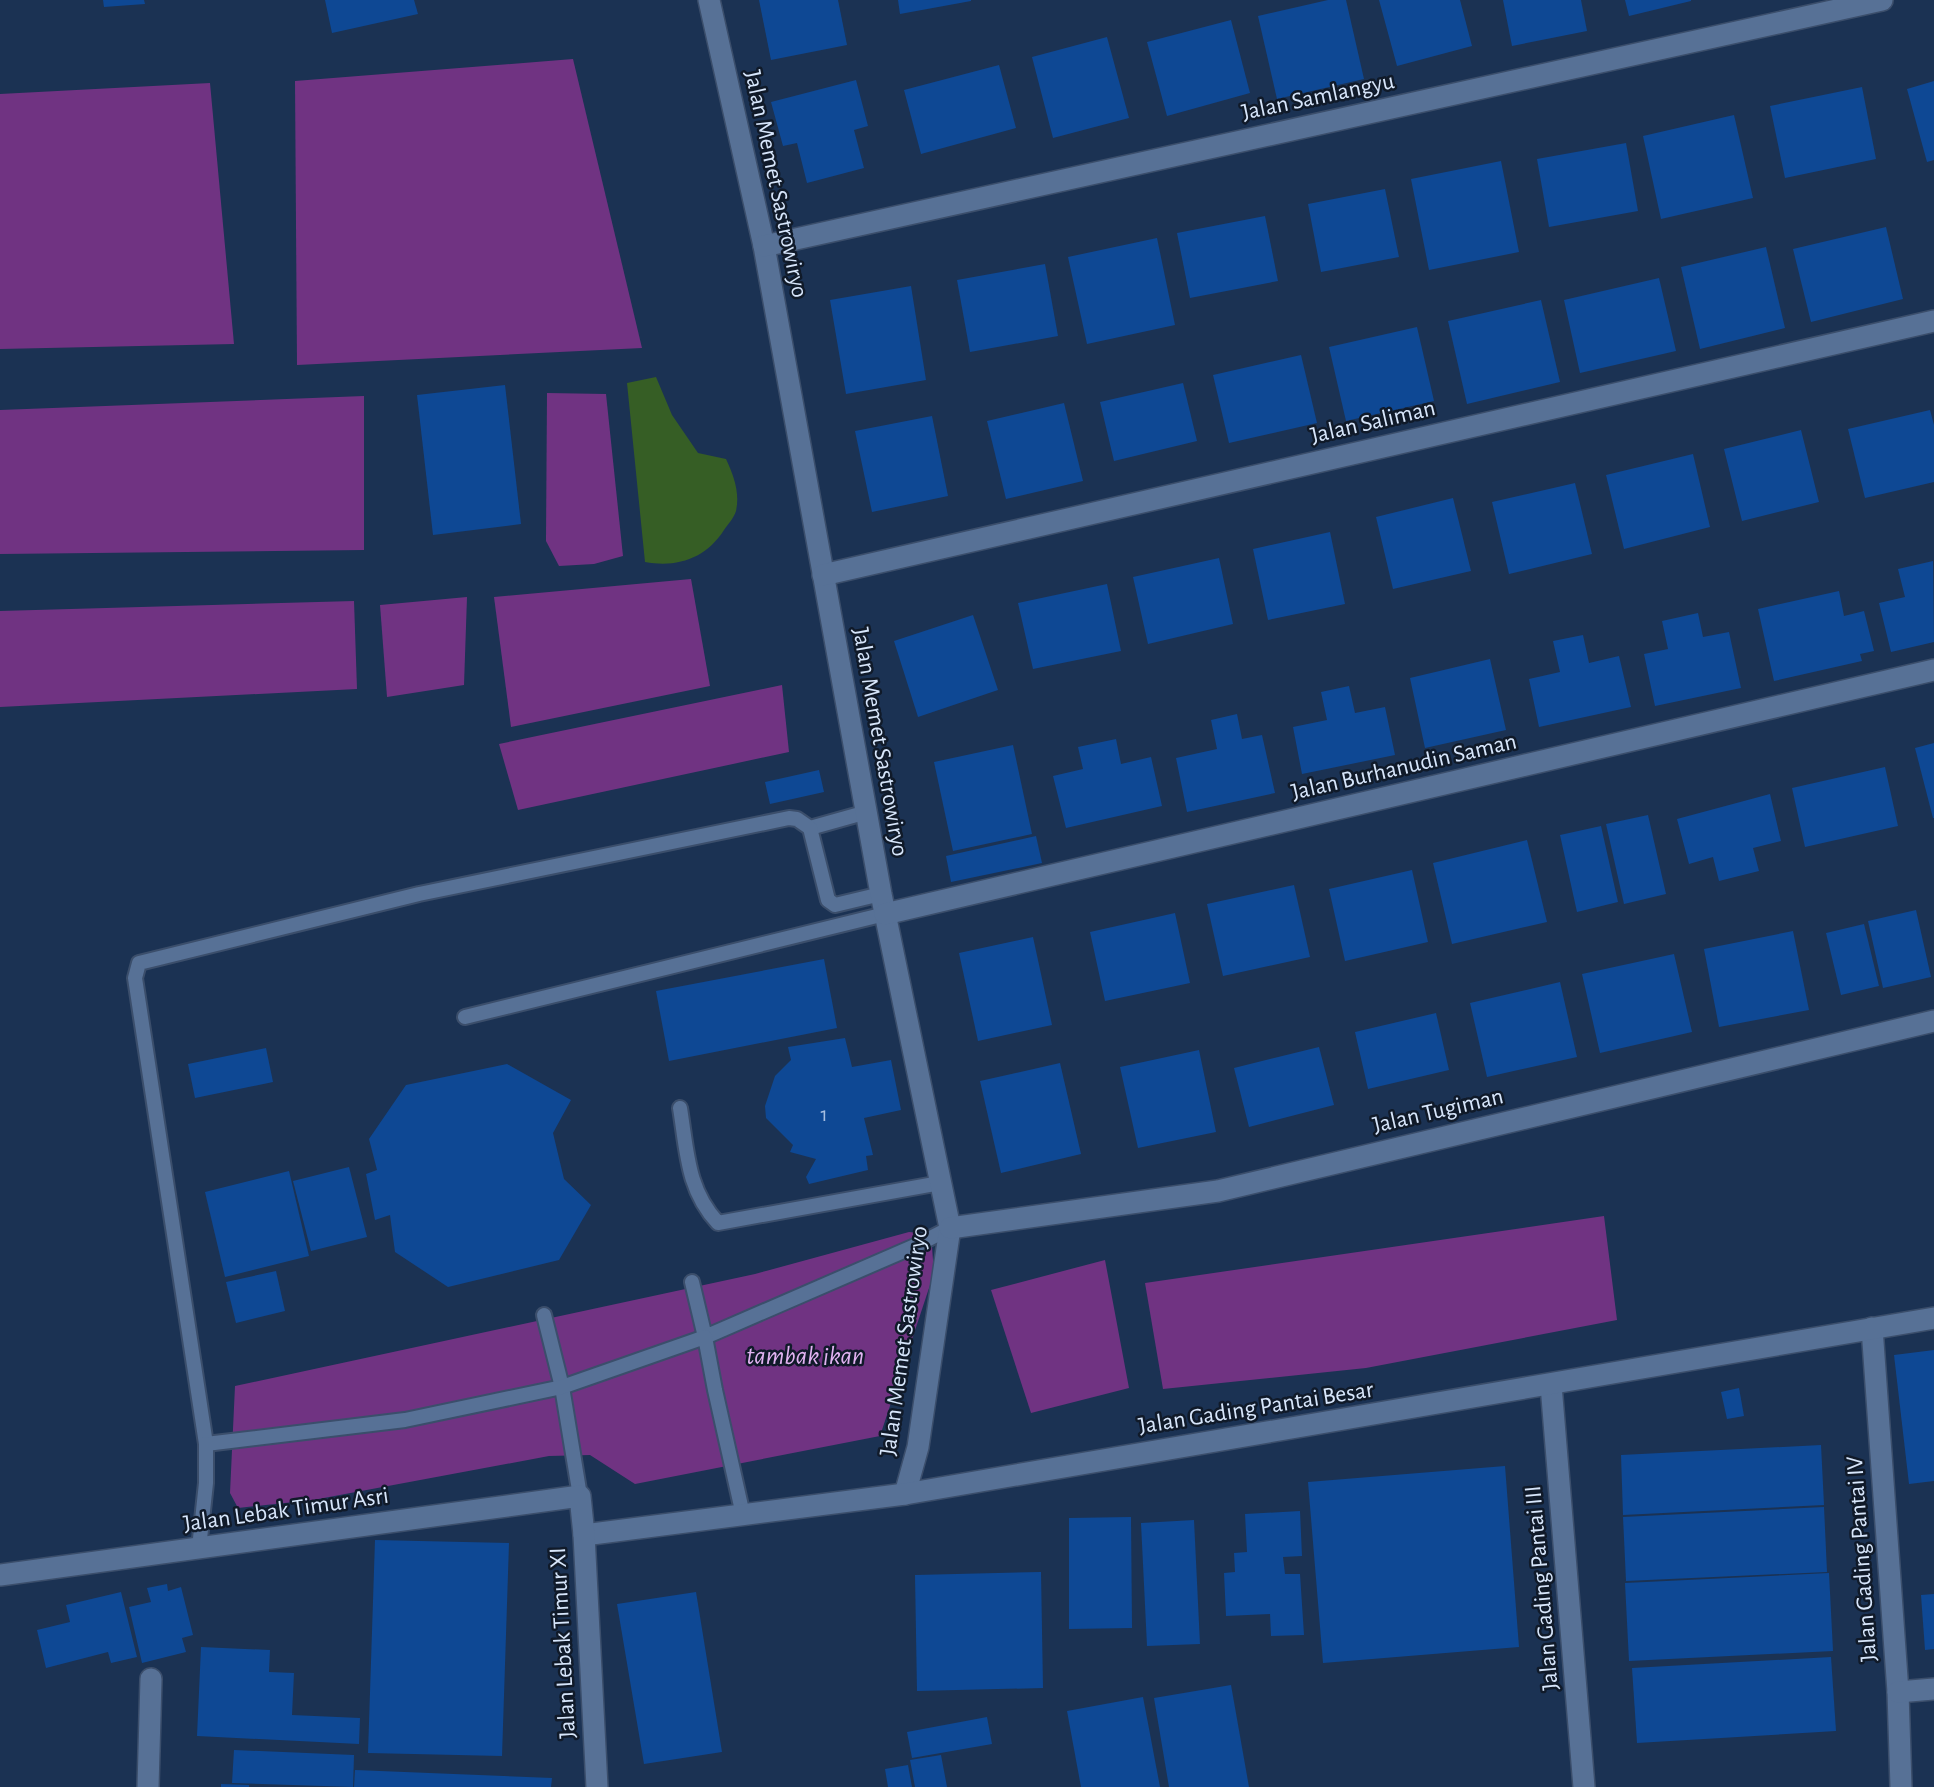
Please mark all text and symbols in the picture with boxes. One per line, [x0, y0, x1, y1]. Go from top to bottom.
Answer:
street label: Jalan Memet Sastrowiryo [740, 68, 812, 300]
street label: Jalan Samlangyu [1239, 69, 1397, 125]
street label: Jalan Saliman [1308, 396, 1438, 448]
street label: Jalan Memet Sastrowiryo [848, 626, 912, 858]
street label: Jalan Burhanudin Saman [1289, 729, 1519, 805]
street label: Jalan Tugiman [1370, 1084, 1506, 1138]
house number: 1 [820, 1104, 828, 1125]
street label: Jalan Memet Sastrowiryo [876, 1224, 932, 1458]
water label: tambak ikan [746, 1343, 864, 1369]
street label: Jalan Gading Pantai Besar [1137, 1378, 1375, 1438]
street label: Jalan Gading Pantai IV [1843, 1455, 1881, 1663]
street label: Jalan Lebak Timur Asri [182, 1484, 390, 1536]
street label: Jalan Gading Pantai III [1521, 1485, 1563, 1691]
street label: Jalan Lebak Timur XI [546, 1547, 580, 1739]

